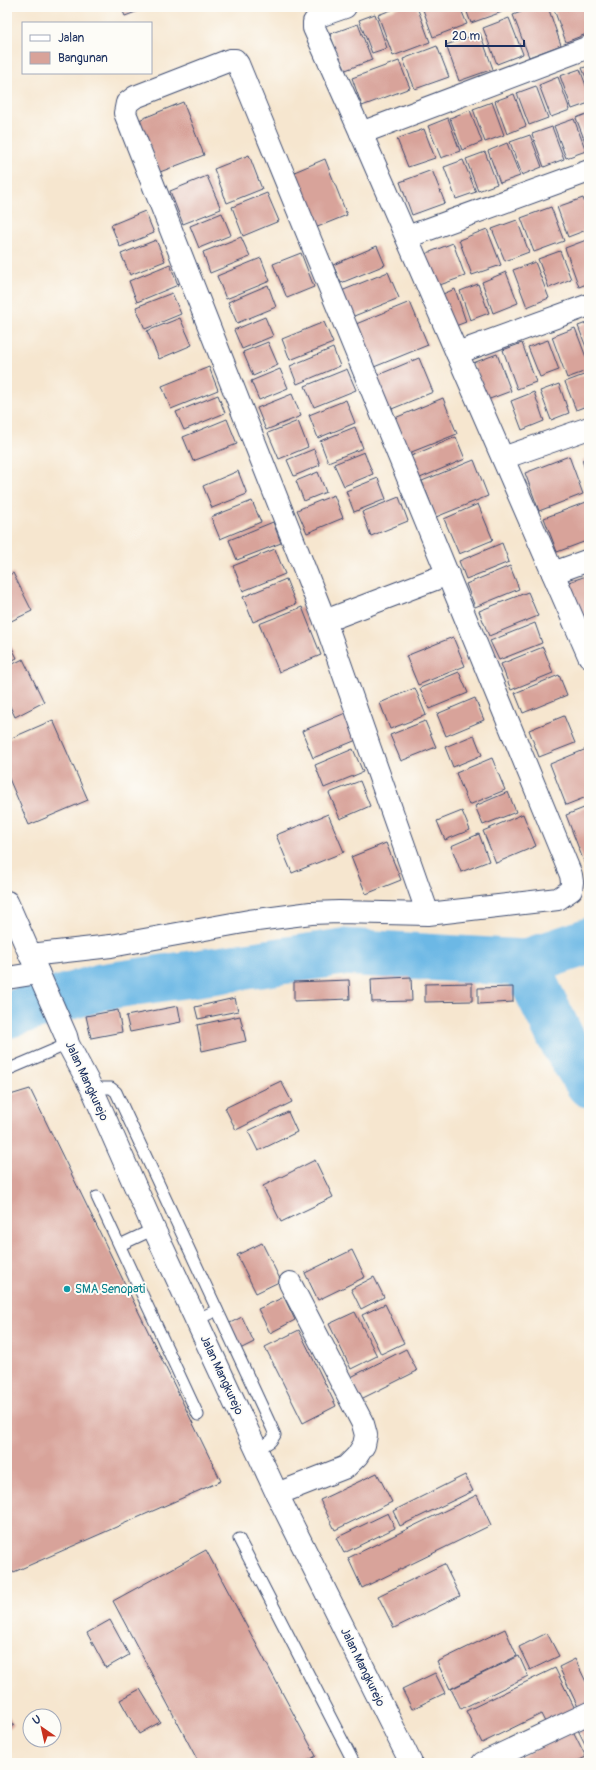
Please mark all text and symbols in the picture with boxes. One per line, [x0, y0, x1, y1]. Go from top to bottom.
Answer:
legend [22, 22, 152, 74]
scale bar [446, 22, 524, 48]
text: 20 m [452, 29, 481, 44]
text: Jalan [58, 31, 84, 46]
text: Bangunan [58, 51, 108, 66]
street label: Jalan Mangkurejo [62, 1039, 112, 1124]
place label: SMA Senopati [75, 1282, 145, 1297]
marker: SMA Senopati [62, 1284, 72, 1294]
street label: Jalan Mangkurejo [197, 1333, 247, 1418]
street label: Jalan Mangkurejo [337, 1625, 388, 1710]
north arrow [22, 1708, 62, 1748]
text: U [30, 1713, 43, 1728]

